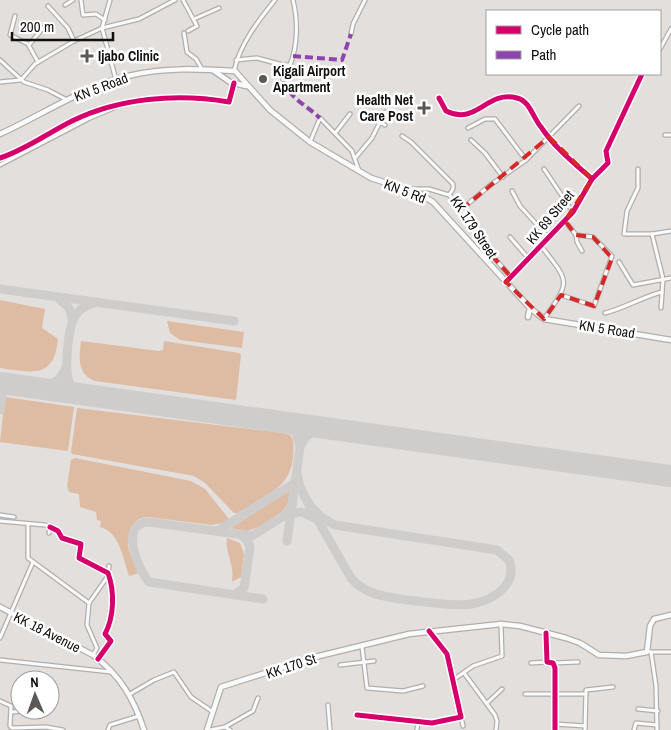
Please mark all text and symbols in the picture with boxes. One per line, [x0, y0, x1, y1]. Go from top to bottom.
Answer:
scale bar [12, 10, 114, 42]
legend [486, 10, 661, 75]
text: 200 m [20, 16, 54, 37]
text: Cycle path [531, 19, 589, 40]
text: Path [531, 44, 556, 65]
place label: Ijabo Clinic [98, 47, 159, 65]
marker: Ijabo Clinic [80, 49, 94, 63]
place label: Kigali Airport Apartment [273, 62, 345, 96]
street label: KN 5 Road [72, 69, 130, 105]
marker: Kigali Airport Apartment [257, 73, 269, 85]
place label: Health Net Care Post [356, 91, 413, 125]
marker: Health Net Care Post [417, 101, 431, 115]
street label: KN 5 Rd [382, 175, 428, 207]
street label: KK 69 Street [522, 186, 578, 248]
street label: KK 179 Street [447, 192, 501, 262]
street label: KN 5 Road [578, 316, 636, 342]
street label: KK 18 Avenue [11, 608, 83, 656]
street label: KK 170 St [264, 649, 318, 683]
north arrow [10, 670, 60, 720]
text: N [30, 673, 39, 691]

